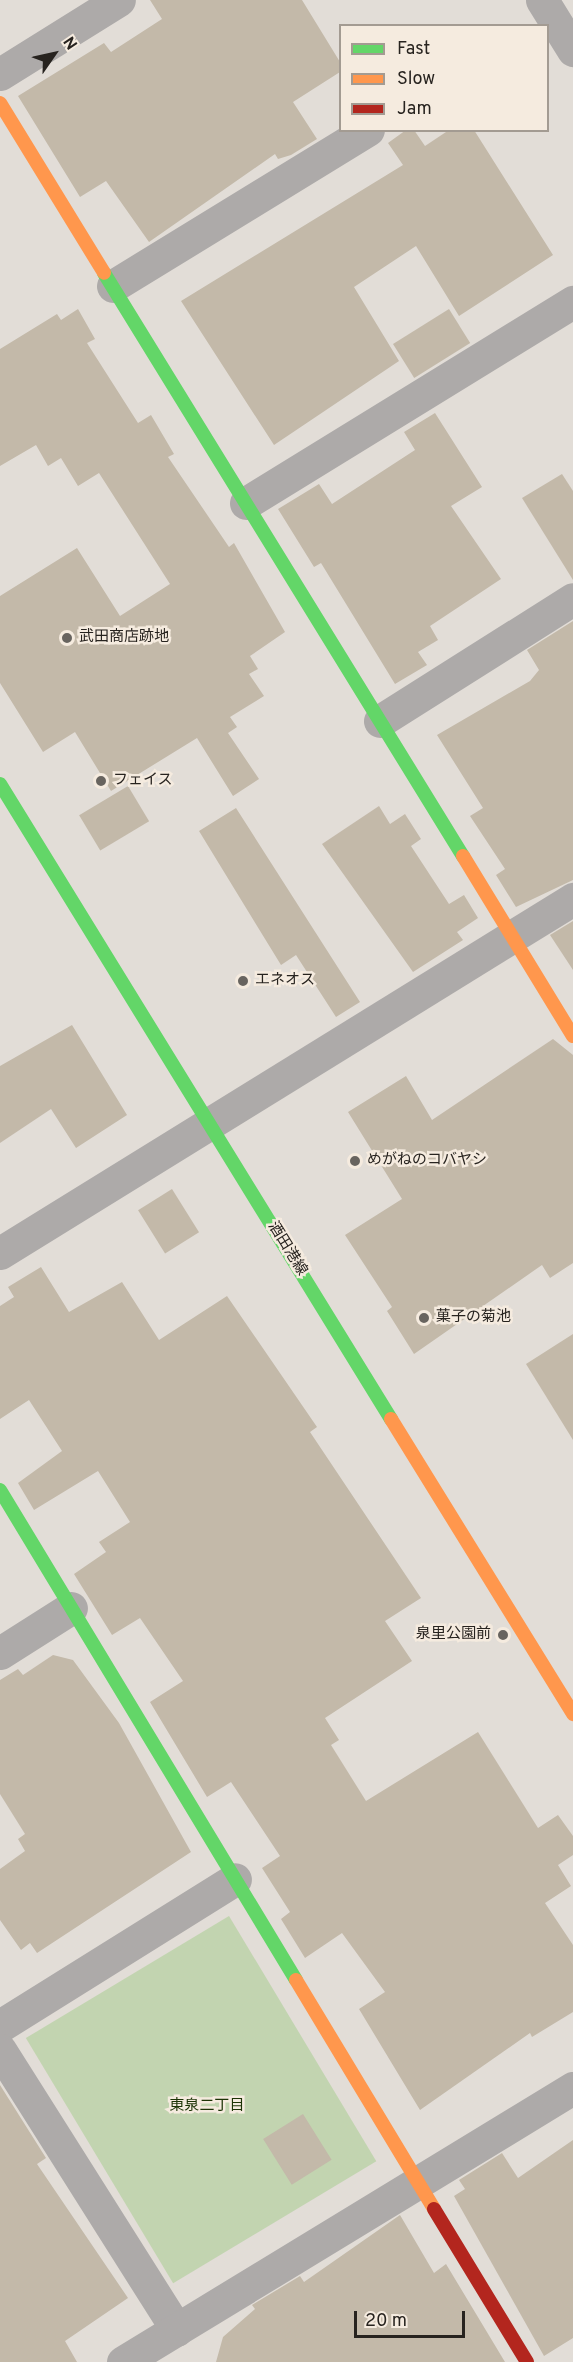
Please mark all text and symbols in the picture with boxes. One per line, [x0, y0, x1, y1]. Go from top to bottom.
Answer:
north arrow [24, 24, 84, 84]
legend [339, 24, 549, 132]
text: N [57, 34, 80, 54]
text: Fast [397, 38, 430, 61]
text: Slow [397, 68, 435, 91]
text: Jam [397, 98, 432, 121]
place label: 武田商店跡地 [79, 629, 169, 647]
marker: 武田商店跡地 [60, 631, 74, 645]
place label: フェイス [113, 772, 173, 790]
marker: フェイス [94, 774, 108, 788]
place label: エネオス [255, 972, 315, 990]
marker: エネオス [236, 974, 250, 988]
place label: めがねのコバヤシ [367, 1152, 487, 1170]
marker: めがねのコバヤシ [348, 1154, 362, 1168]
street label: 酒田港線 [263, 1219, 311, 1279]
place label: 菓子の菊池 [436, 1309, 511, 1327]
marker: 菓子の菊池 [417, 1311, 431, 1325]
place label: 泉里公園前 [416, 1626, 491, 1644]
marker: 泉里公園前 [496, 1628, 510, 1642]
park label: 東泉二丁目 [170, 2098, 244, 2116]
scale bar [357, 2299, 468, 2337]
text: 20 m [365, 2310, 407, 2333]

